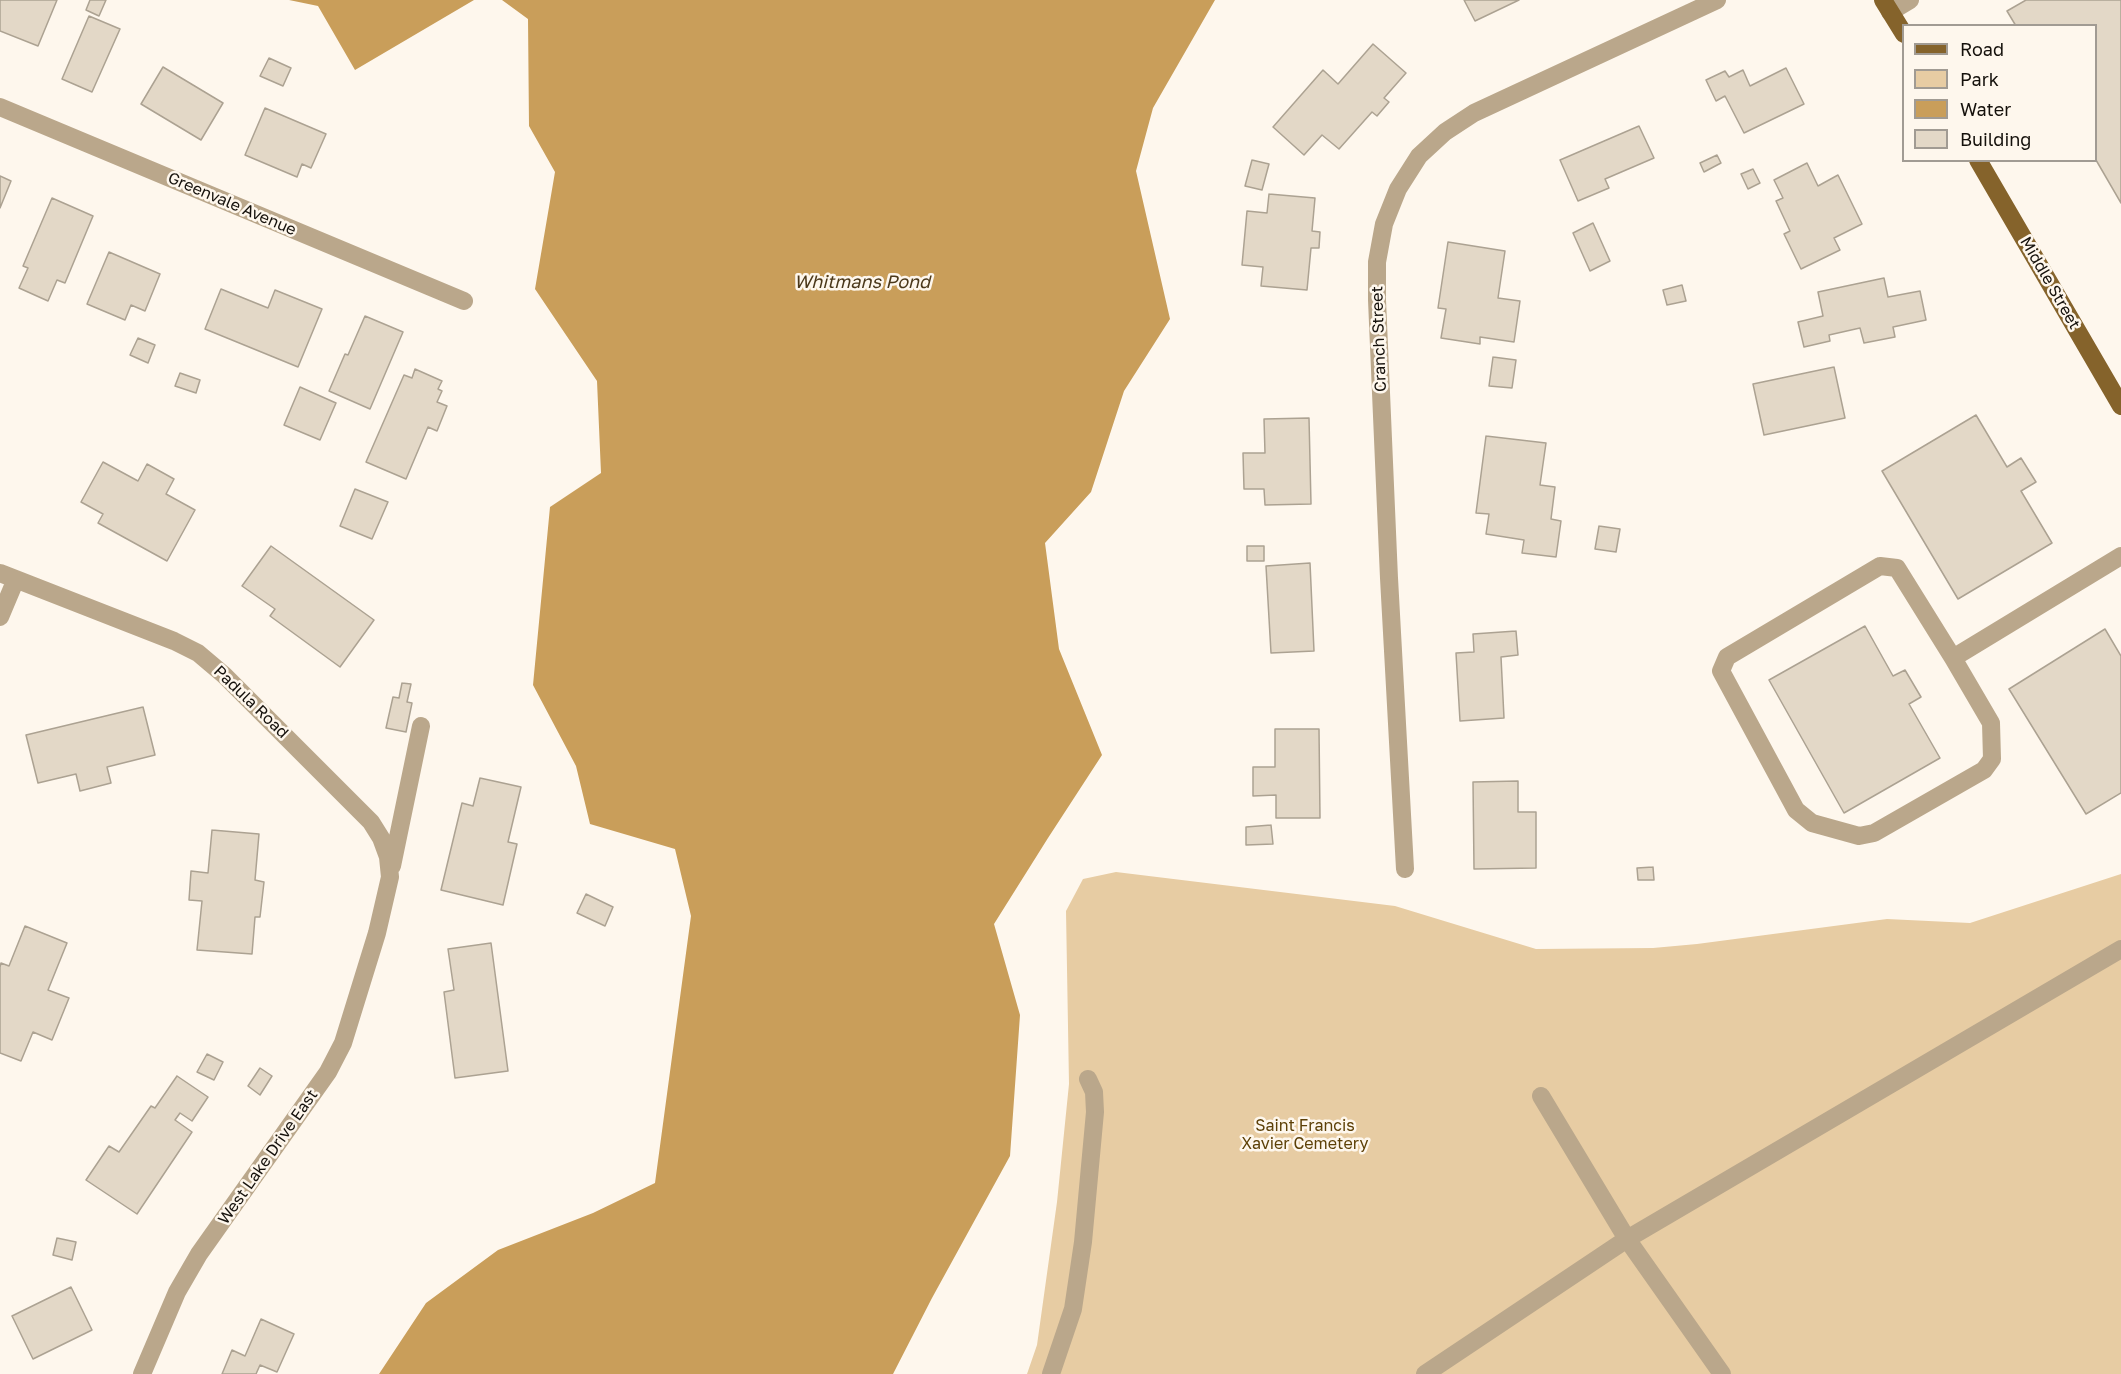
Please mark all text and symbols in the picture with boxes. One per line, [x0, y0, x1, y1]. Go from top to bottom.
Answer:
legend [1902, 24, 2097, 162]
text: Road [1960, 38, 2004, 60]
text: Park [1960, 68, 1999, 90]
text: Water [1960, 98, 2011, 120]
text: Building [1960, 128, 2031, 150]
street label: Greenvale Avenue [165, 168, 299, 240]
street label: Middle Street [2016, 233, 2084, 333]
water label: Whitmans Pond [794, 271, 930, 293]
street label: Cranch Street [1368, 286, 1390, 392]
street label: Padula Road [210, 662, 292, 742]
street label: West Lake Drive East [214, 1086, 322, 1228]
park label: Saint Francis Xavier Cemetery [1242, 1116, 1368, 1154]

